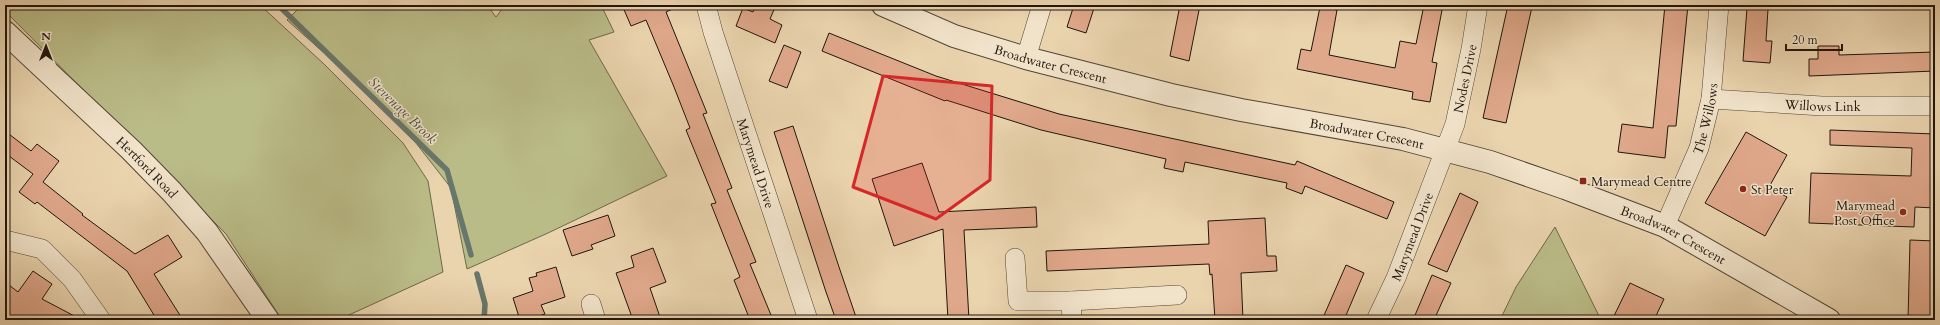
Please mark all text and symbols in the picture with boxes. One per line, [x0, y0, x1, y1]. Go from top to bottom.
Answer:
north arrow [26, 26, 66, 66]
scale bar [1786, 26, 1842, 52]
text: N [41, 29, 51, 44]
text: 20 m [1792, 32, 1819, 48]
street label: Broadwater Crescent [992, 41, 1109, 88]
street label: Nodes Drive [1450, 43, 1482, 115]
water label: Stevenage Brook [364, 73, 441, 148]
street label: The Willows [1689, 83, 1722, 158]
street label: Willows Link [1783, 96, 1861, 116]
street label: Broadwater Crescent [1308, 114, 1426, 154]
street label: Marymead Drive [732, 116, 779, 211]
street label: Hertford Road [112, 133, 181, 202]
place label: Marymead Centre [1591, 173, 1691, 191]
marker: Marymead Centre [1578, 176, 1588, 186]
place label: St Peter [1751, 181, 1794, 199]
marker: St Peter [1738, 184, 1748, 194]
street label: Marymead Drive [1388, 190, 1438, 284]
place label: Marymead Post Office [1834, 197, 1895, 230]
street label: Broadwater Crescent [1618, 202, 1729, 269]
marker: Marymead Post Office [1898, 207, 1908, 217]

